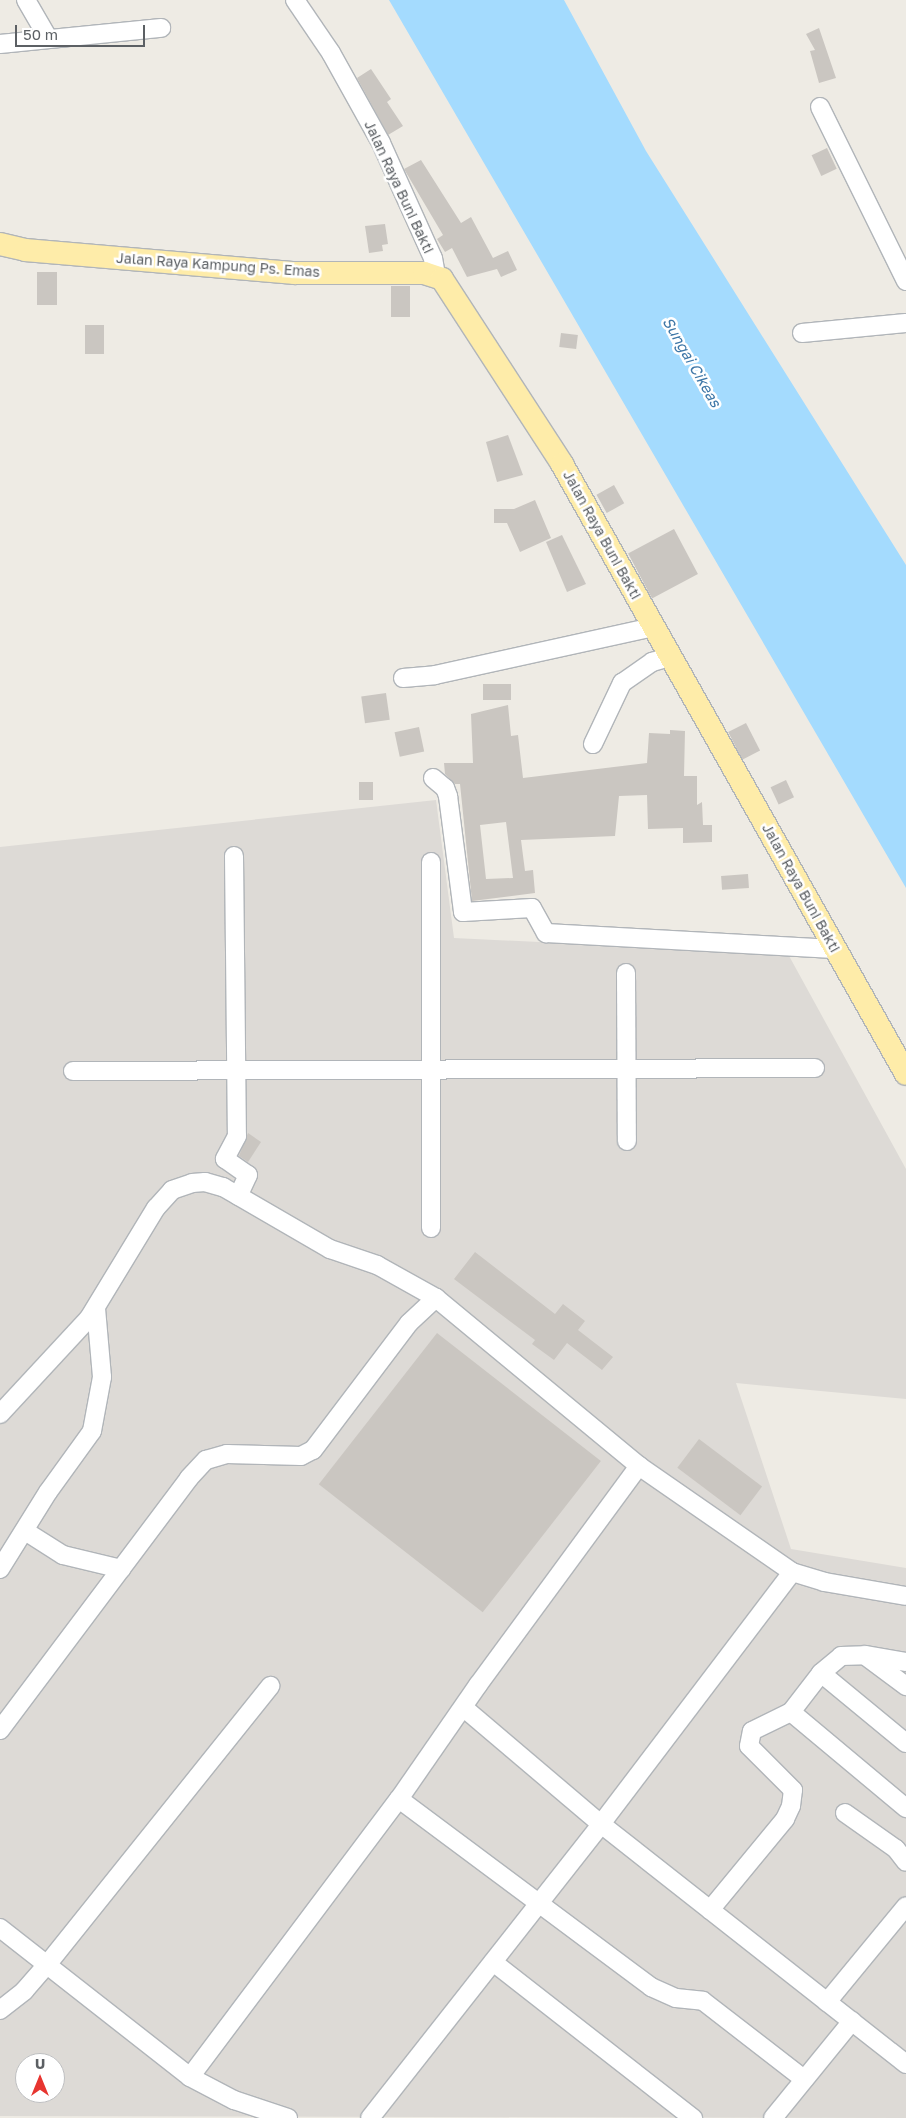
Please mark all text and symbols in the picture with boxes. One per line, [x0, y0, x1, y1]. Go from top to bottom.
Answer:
scale bar [18, 15, 148, 47]
text: 50 m [23, 25, 58, 43]
street label: Jalan Raya Buni Bakti [361, 118, 437, 256]
street label: Jalan Raya Kampung Ps. Emas [116, 249, 320, 281]
water label: Sungai Cikeas [659, 314, 725, 410]
street label: Jalan Raya Buni Bakti [560, 468, 644, 602]
street label: Jalan Raya Buni Bakti [759, 821, 843, 955]
north arrow [15, 2053, 65, 2103]
text: U [35, 2055, 45, 2072]

